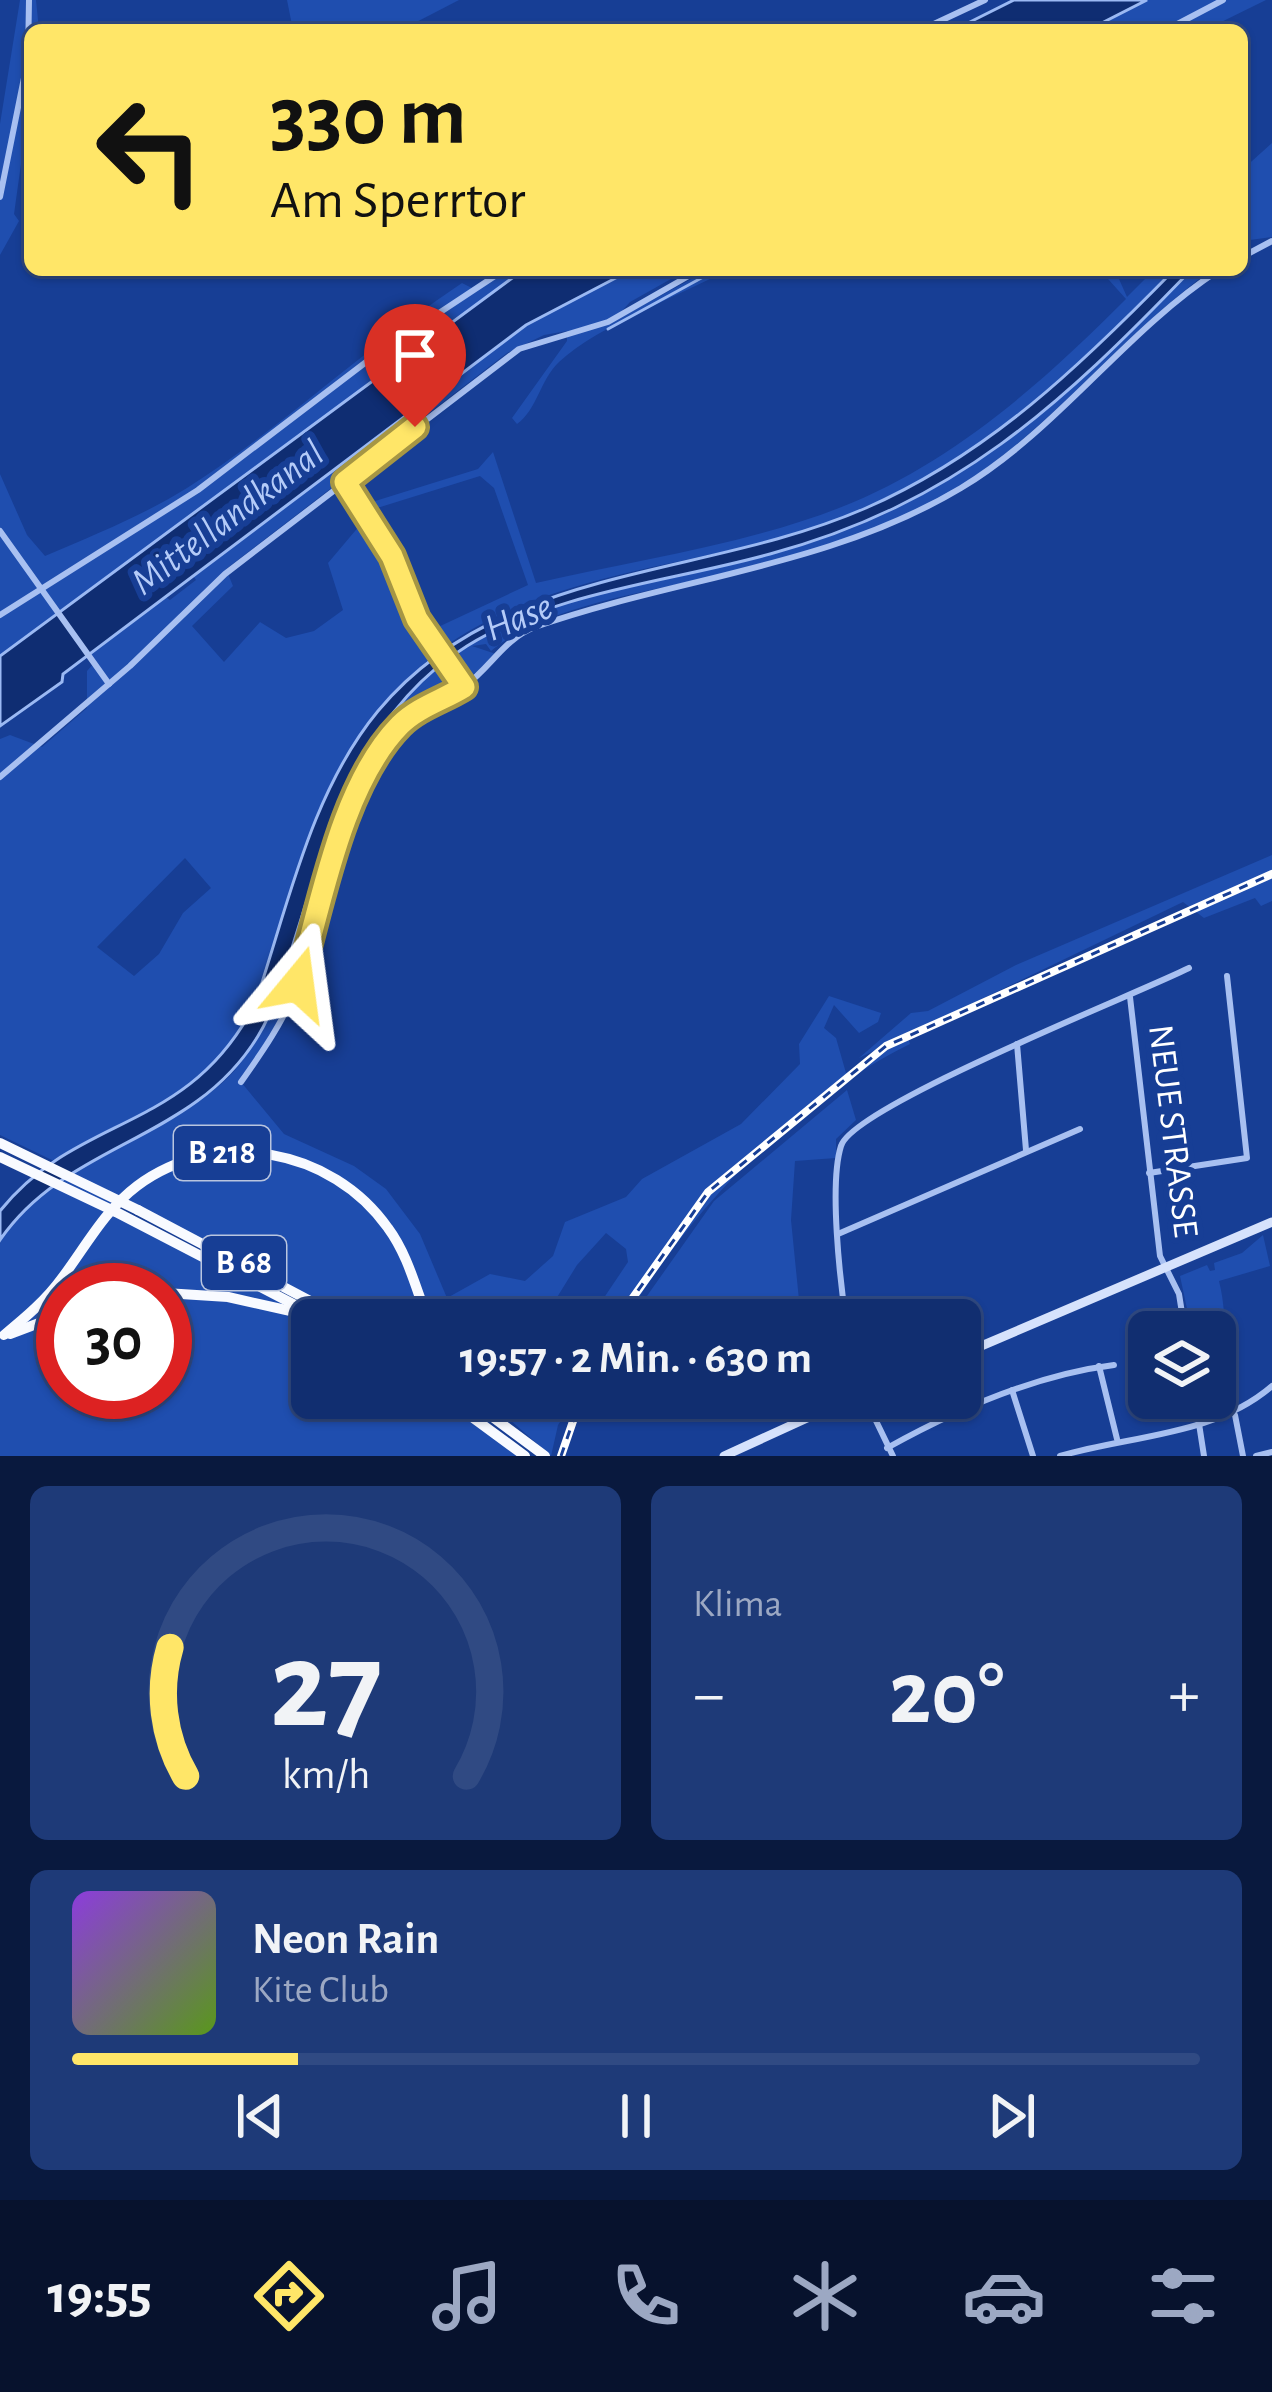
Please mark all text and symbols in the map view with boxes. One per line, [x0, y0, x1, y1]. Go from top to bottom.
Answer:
icon: left [72, 72, 228, 228]
text: 330 m [270, 76, 467, 160]
text: Am Sperrtor [270, 174, 525, 228]
pin [364, 304, 466, 427]
icon: arrive [382, 322, 448, 388]
water label: Mittellandkanal [125, 433, 331, 603]
water label: Hase [480, 587, 558, 649]
position arrow [235, 921, 361, 1047]
street label: NEUE STRASSE [1142, 1023, 1204, 1239]
road number: B 218 [174, 1126, 270, 1180]
road number: B 68 [202, 1236, 286, 1290]
speed limit sign: 30 [36, 1263, 192, 1419]
map controls [1128, 1311, 1236, 1419]
button: layers [1128, 1311, 1236, 1419]
text: 19:57 · 2 Min. · 630 m [460, 1336, 812, 1381]
text: Klima [693, 1585, 783, 1624]
text: 27 [269, 1625, 382, 1750]
text: 20° [889, 1650, 1004, 1740]
text: − [693, 1662, 725, 1728]
text: + [1168, 1662, 1200, 1728]
text: km/h [281, 1754, 370, 1797]
text: Neon Rain [252, 1917, 439, 1962]
text: Kite Club [252, 1971, 389, 2010]
icon: previous [227, 2083, 293, 2149]
icon: pause [603, 2083, 669, 2149]
icon: next [979, 2083, 1045, 2149]
icon: directions [247, 2254, 331, 2338]
icon: music [425, 2254, 509, 2338]
icon: phone [604, 2254, 688, 2338]
icon: climate [783, 2254, 867, 2338]
icon: car [962, 2254, 1046, 2338]
icon: filters [1141, 2254, 1225, 2338]
text: 19:55 [47, 2269, 152, 2323]

